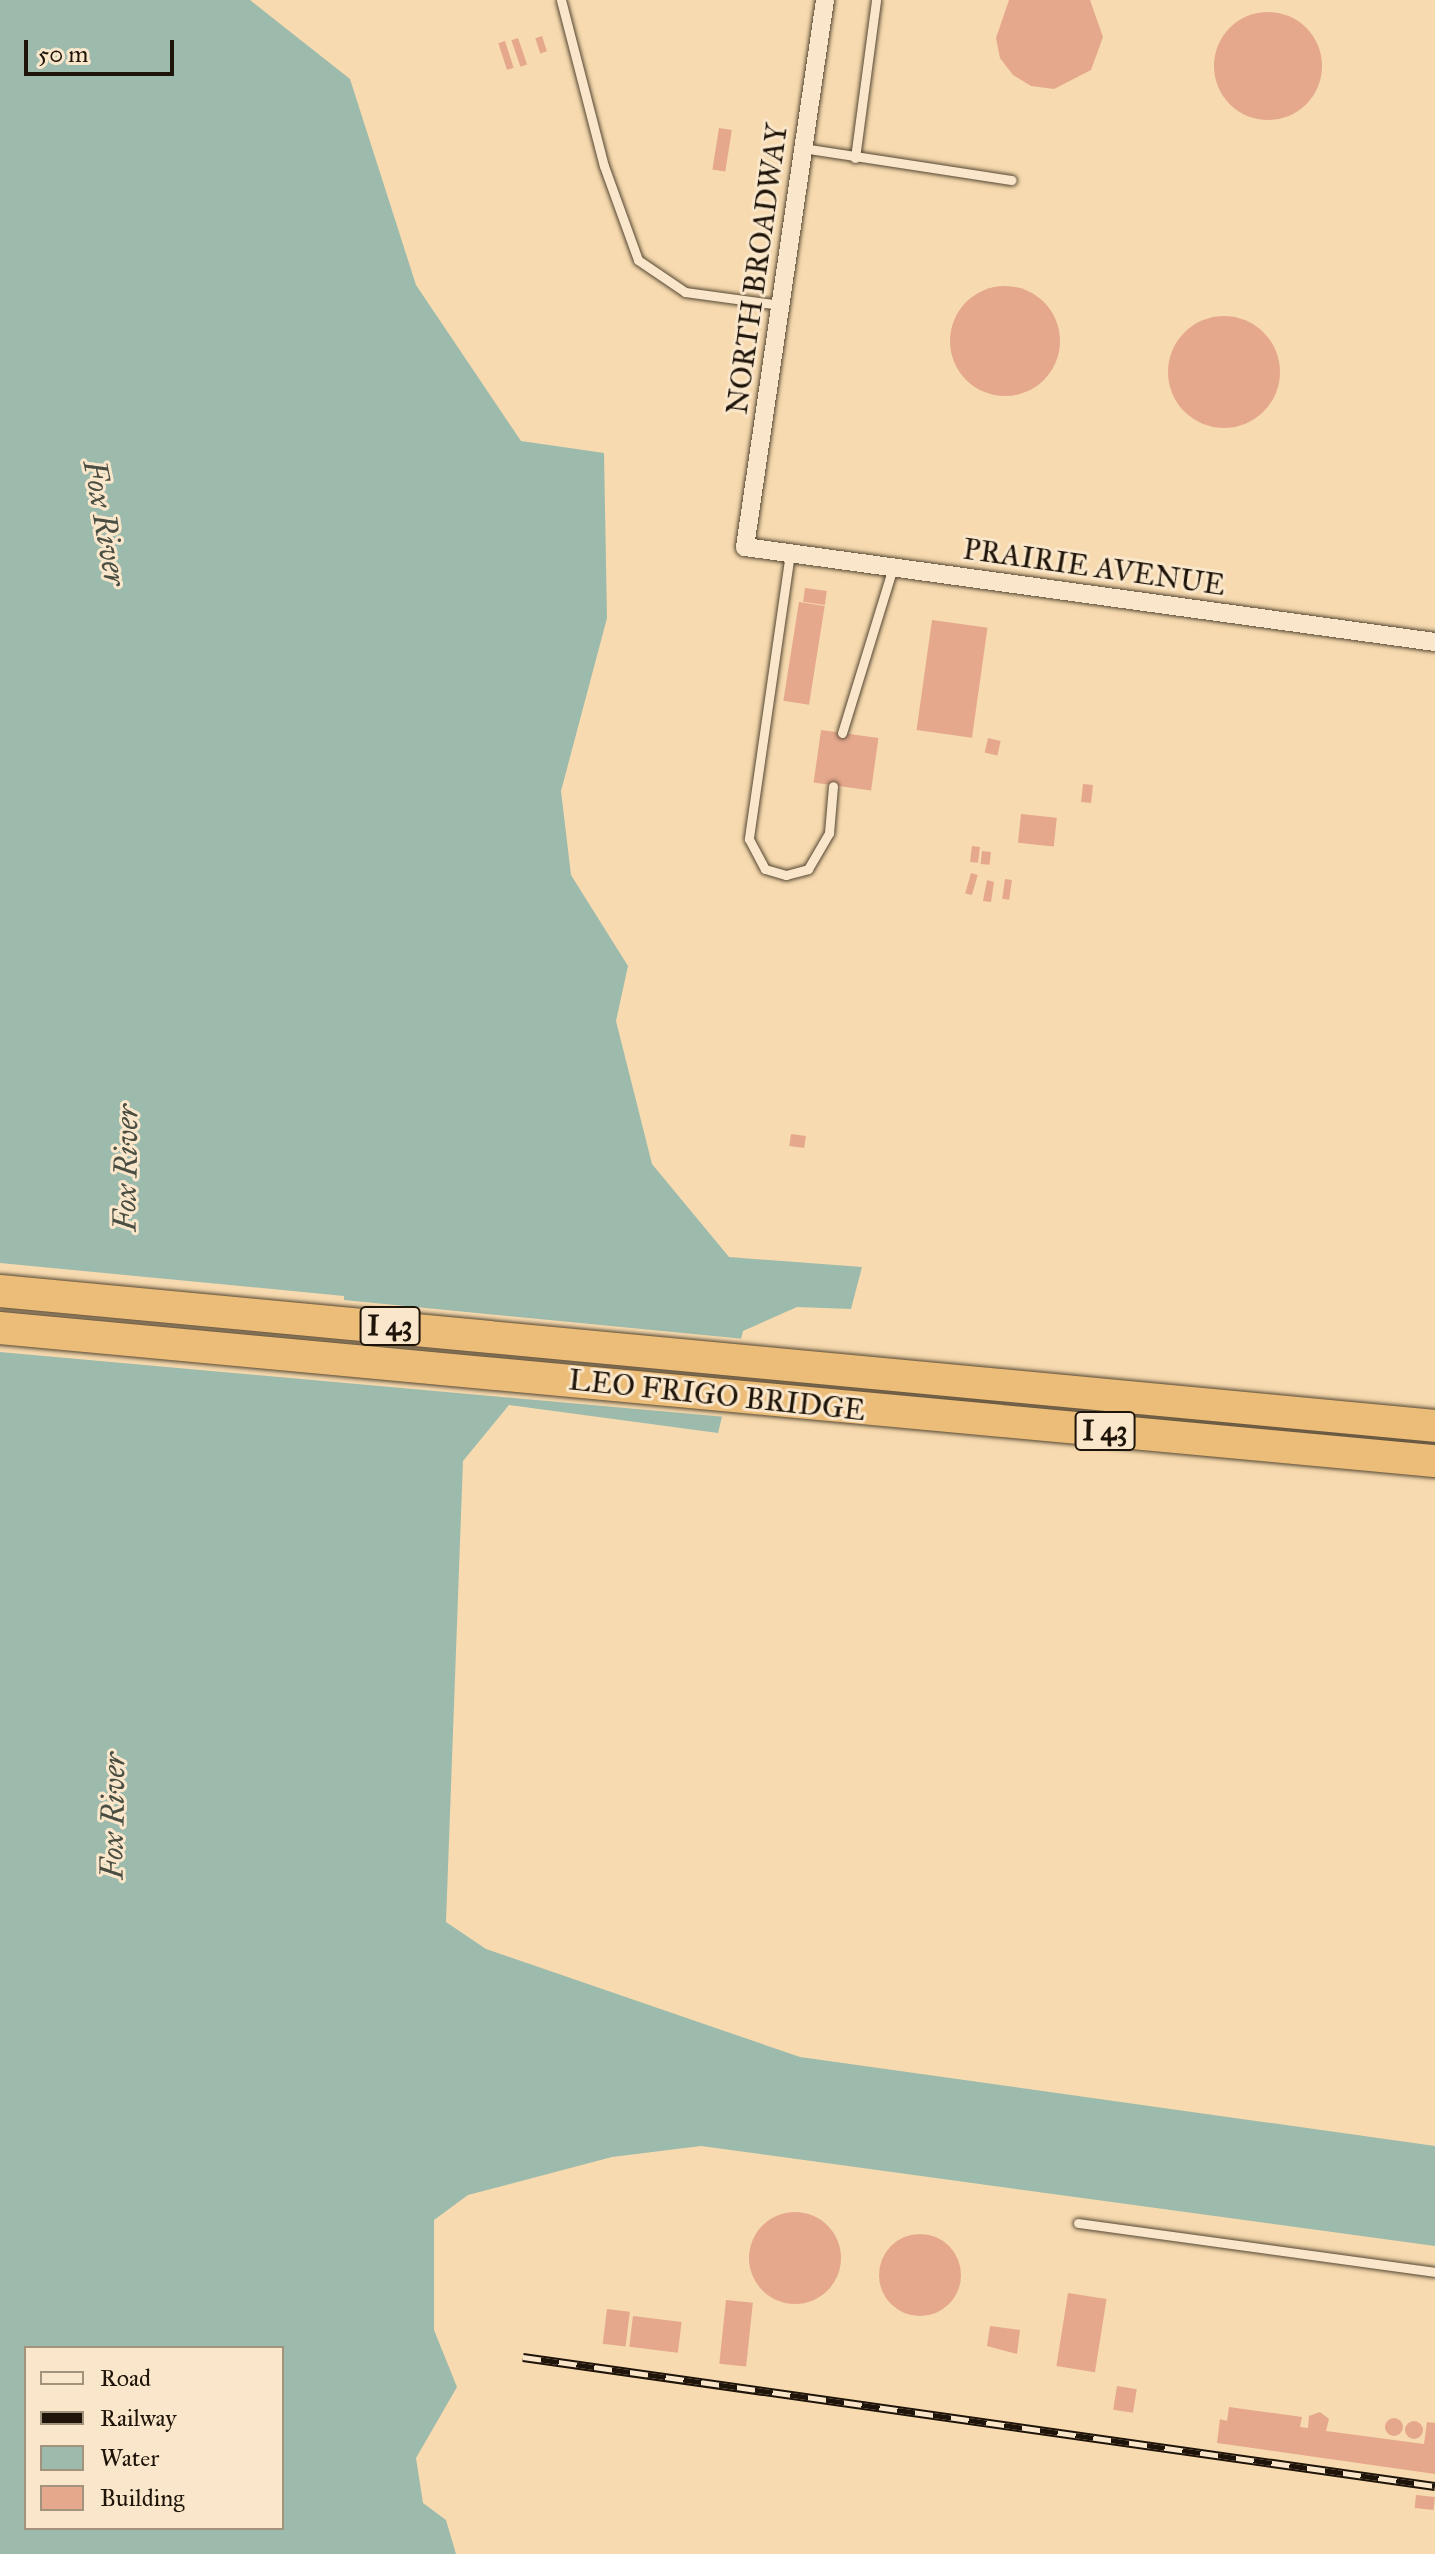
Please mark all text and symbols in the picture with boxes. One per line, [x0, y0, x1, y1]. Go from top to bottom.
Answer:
scale bar [28, 24, 178, 74]
text: 50 m [38, 39, 88, 69]
street label: NORTH BROADWAY [719, 121, 795, 417]
water label: Fox River [74, 457, 134, 589]
street label: PRAIRIE AVENUE [961, 531, 1227, 603]
water label: Fox River [107, 1104, 147, 1232]
road number: I 43 [358, 1302, 422, 1350]
street label: LEO FRIGO BRIDGE [567, 1362, 867, 1428]
road number: I 43 [1073, 1407, 1137, 1455]
water label: Fox River [94, 1752, 134, 1880]
legend [24, 2346, 284, 2530]
text: Road [100, 2363, 151, 2393]
text: Railway [100, 2403, 177, 2433]
text: Water [100, 2443, 159, 2473]
text: Building [100, 2483, 185, 2513]

